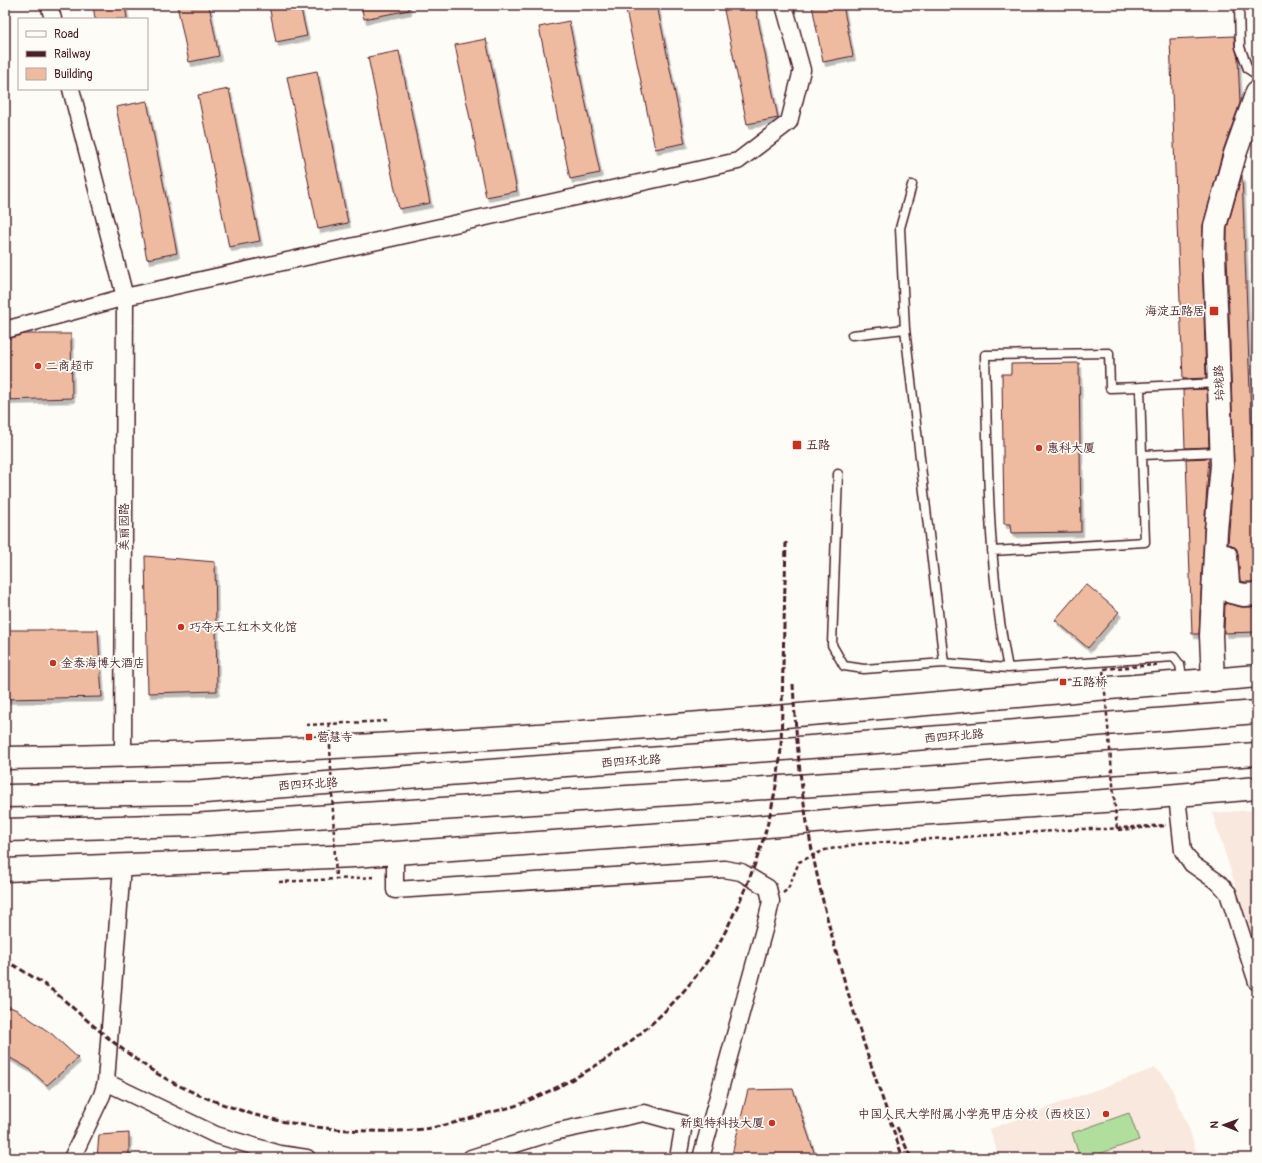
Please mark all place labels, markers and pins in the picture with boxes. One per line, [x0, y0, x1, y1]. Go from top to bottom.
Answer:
place label: 海淀五路居 [1145, 304, 1205, 319]
marker: 海淀五路居 [1208, 305, 1220, 317]
place label: 二商超市 [46, 359, 94, 374]
marker: 二商超市 [33, 361, 43, 371]
place label: 五路 [806, 438, 830, 453]
marker: 五路 [791, 439, 803, 451]
place label: 惠科大厦 [1047, 441, 1095, 456]
marker: 惠科大厦 [1034, 443, 1044, 453]
place label: 巧夺天工红木文化馆 [189, 620, 297, 635]
marker: 巧夺天工红木文化馆 [176, 622, 186, 632]
place label: 金泰海博大酒店 [61, 656, 145, 671]
marker: 金泰海博大酒店 [48, 658, 58, 668]
place label: 五路桥 [1071, 675, 1108, 690]
marker: 五路桥 [1058, 677, 1068, 687]
place label: 营慧寺 [317, 730, 353, 745]
marker: 营慧寺 [304, 732, 314, 742]
place label: 中国人民大学附属小学亮甲店分校（西校区） [858, 1107, 1098, 1122]
marker: 中国人民大学附属小学亮甲店分校（西校区） [1101, 1109, 1111, 1119]
place label: 新奥特科技大厦 [680, 1116, 764, 1131]
marker: 新奥特科技大厦 [767, 1118, 777, 1128]

